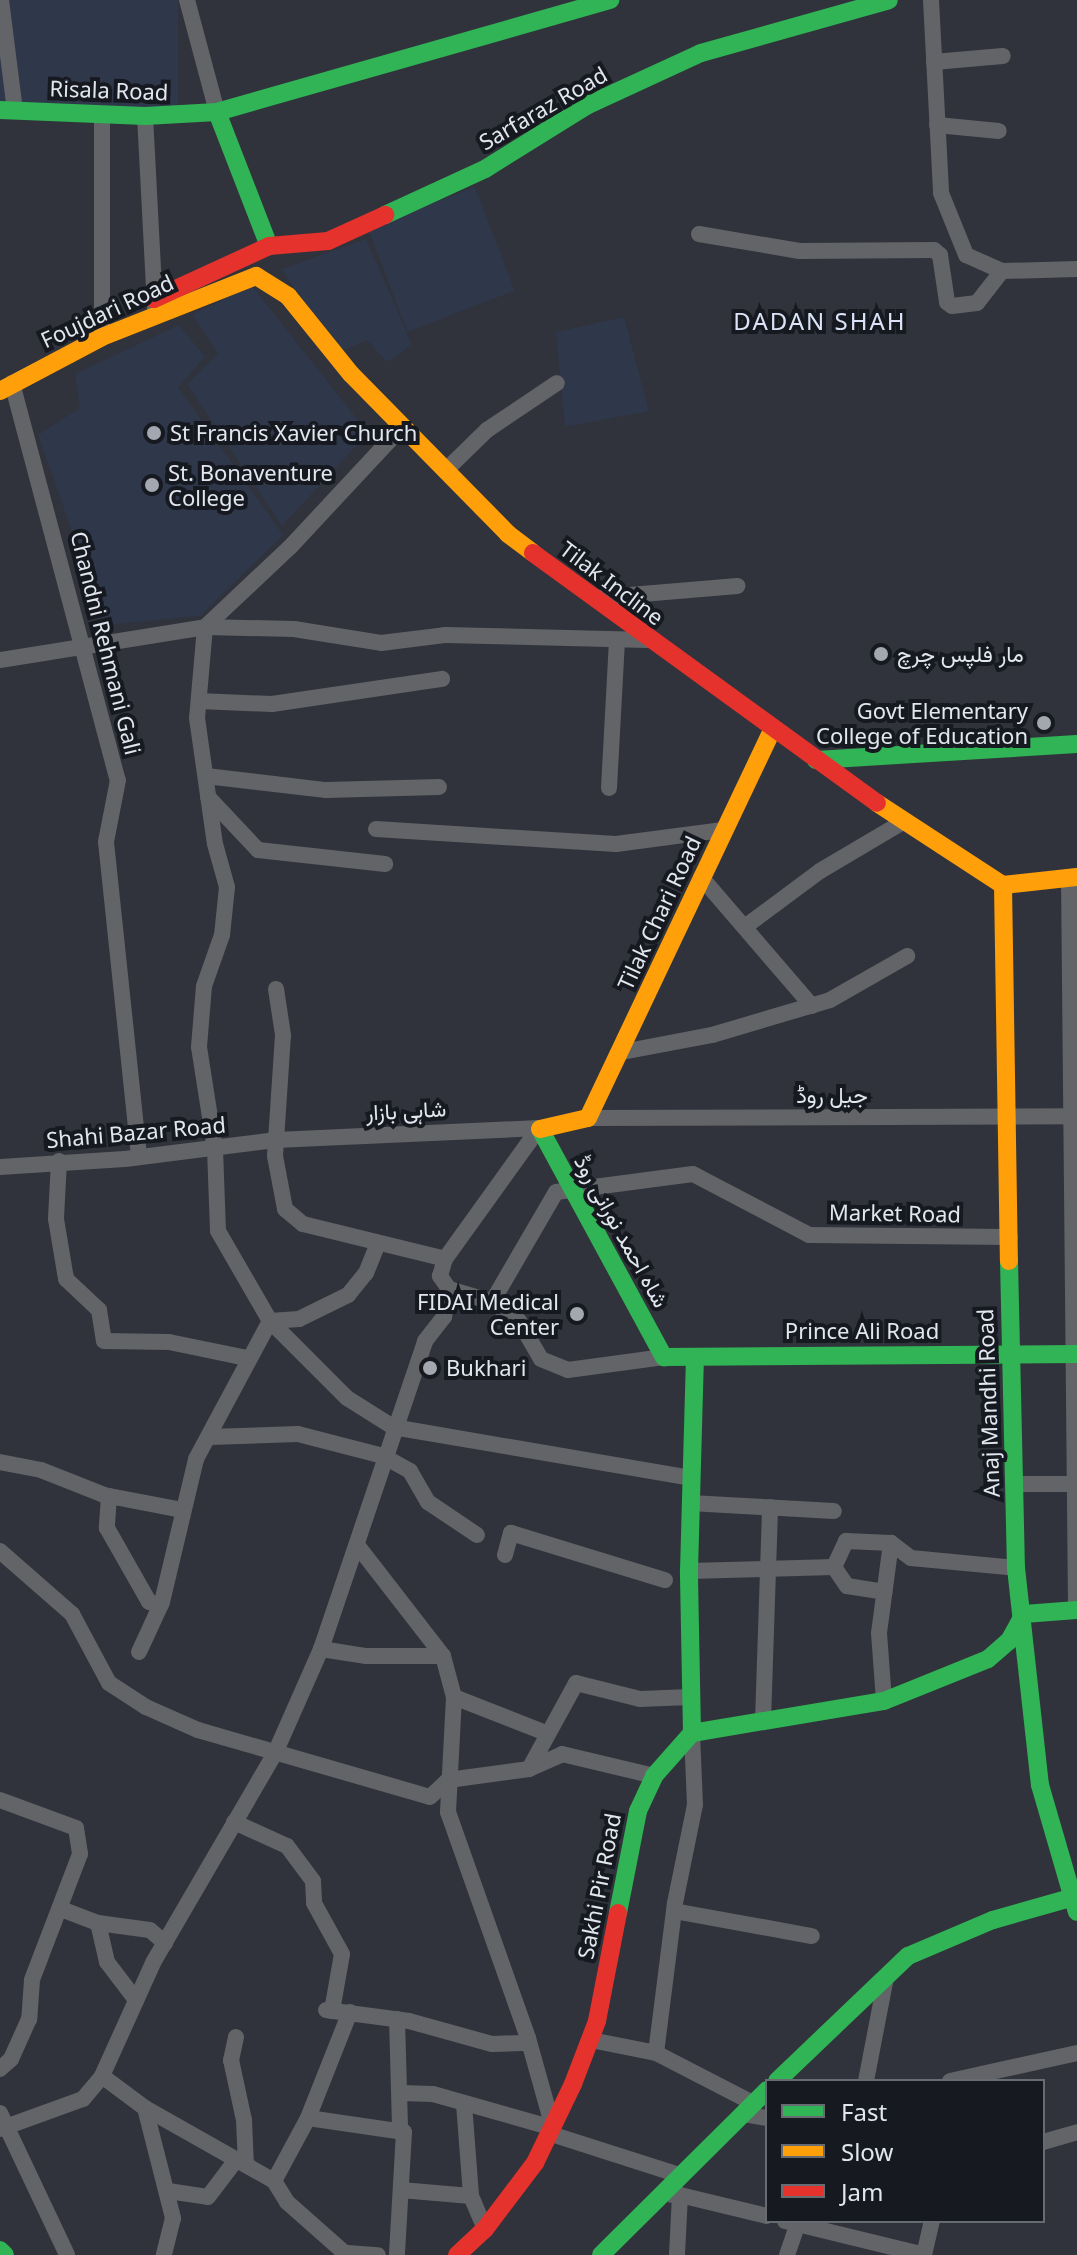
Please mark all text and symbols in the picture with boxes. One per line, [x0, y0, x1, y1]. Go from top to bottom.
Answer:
street label: Sarfaraz Road [474, 61, 612, 155]
street label: Risala Road [49, 75, 169, 105]
street label: Foujdari Road [37, 269, 177, 353]
district label: DADAN SHAH [733, 307, 907, 335]
place label: St Francis Xavier Church [170, 420, 417, 446]
marker: St Francis Xavier Church [145, 424, 163, 442]
place label: St. Bonaventure College [168, 459, 333, 510]
marker: St. Bonaventure College [143, 476, 161, 494]
street label: Chandni Rehmani Gali [65, 529, 147, 757]
street label: Tilak Incline [555, 536, 669, 630]
place label: مار فلپس چرچ [897, 641, 1024, 667]
marker: مار فلپس چرچ [872, 645, 890, 663]
place label: Govt Elementary College of Education [816, 697, 1028, 748]
marker: Govt Elementary College of Education [1035, 714, 1053, 732]
street label: Tilak Chari Road [612, 832, 706, 994]
street label: جیل روڈ [796, 1082, 868, 1108]
street label: شاہی بازار [365, 1095, 447, 1125]
street label: Shahi Bazar Road [45, 1111, 227, 1153]
street label: شاہ احمد نورانی روڈ [569, 1150, 675, 1312]
street label: Market Road [829, 1199, 961, 1227]
place label: FIDAI Medical Center [417, 1288, 559, 1340]
marker: FIDAI Medical Center [566, 1303, 588, 1325]
street label: Anaj Mandhi Road [972, 1308, 1004, 1498]
street label: Prince Ali Road [785, 1318, 939, 1344]
place label: Bukhari [446, 1355, 526, 1381]
marker: Bukhari [421, 1359, 439, 1377]
street label: Sakhi Pir Road [572, 1811, 626, 1961]
legend [765, 2079, 1045, 2223]
text: Fast [841, 2095, 887, 2128]
text: Slow [841, 2135, 893, 2168]
text: Jam [841, 2175, 883, 2208]

